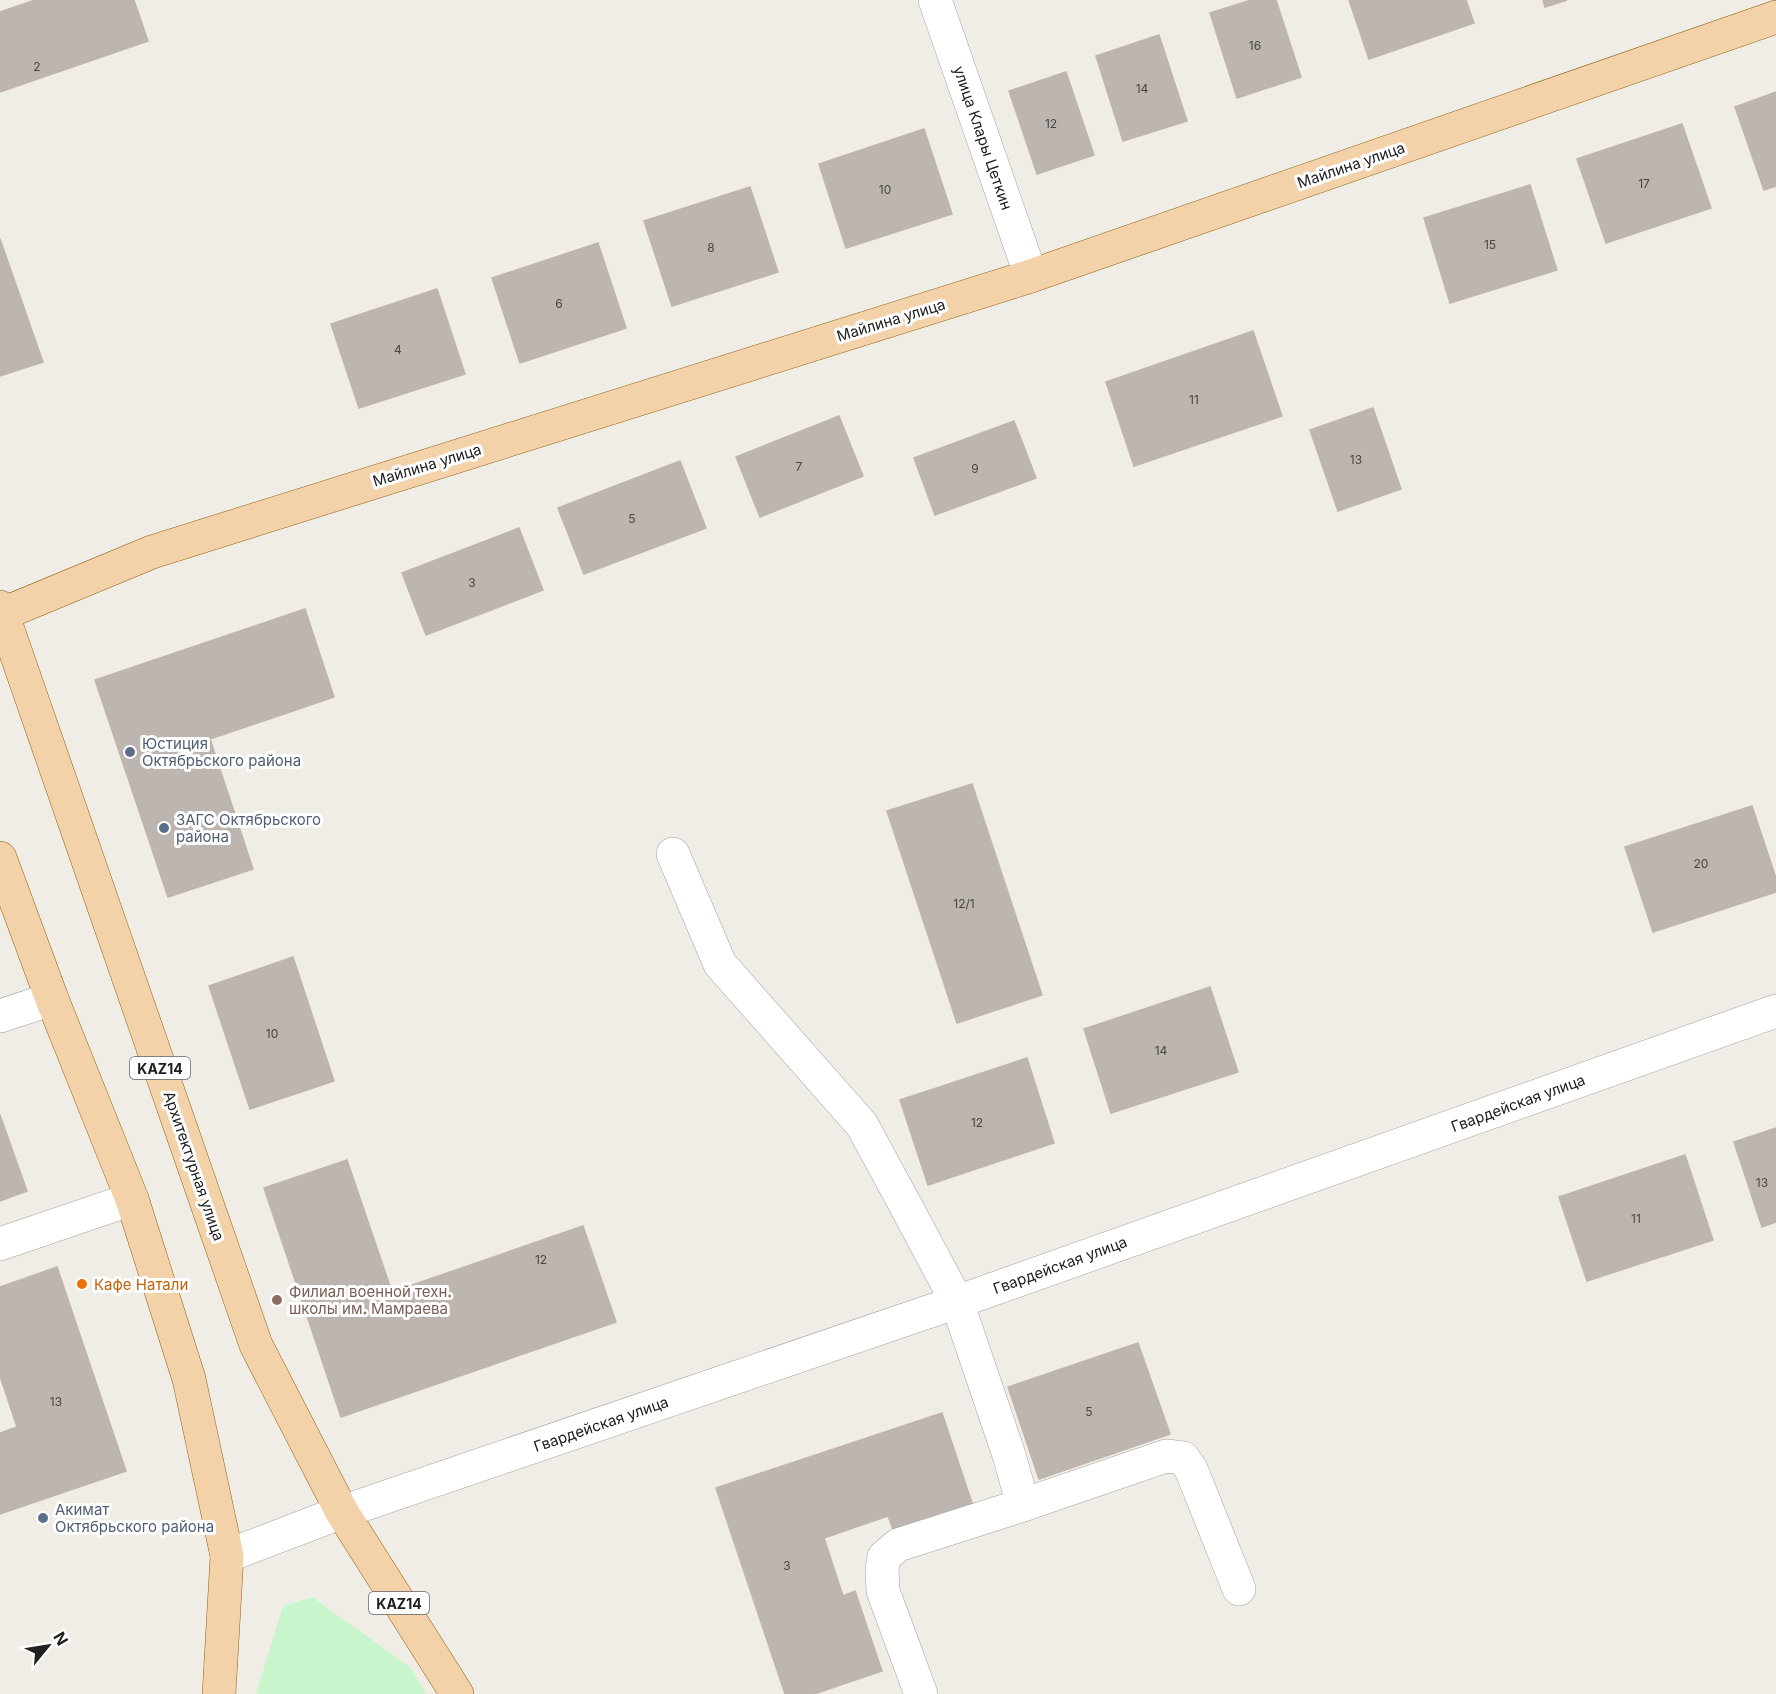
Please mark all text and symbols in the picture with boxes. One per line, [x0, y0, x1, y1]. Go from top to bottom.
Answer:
house number: 16 [1249, 38, 1261, 53]
house number: 2 [33, 59, 41, 74]
street label: улица Клары Цеткин [949, 63, 1017, 213]
house number: 14 [1136, 81, 1149, 96]
house number: 12 [1045, 116, 1057, 131]
street label: Майлина улица [1295, 138, 1407, 192]
house number: 17 [1638, 176, 1650, 191]
house number: 10 [879, 182, 891, 197]
house number: 15 [1484, 237, 1496, 252]
house number: 8 [707, 240, 715, 255]
street label: Майлина улица [834, 294, 948, 346]
house number: 6 [555, 296, 563, 311]
house number: 4 [394, 342, 402, 357]
house number: 11 [1189, 392, 1199, 407]
street label: Майлина улица [370, 439, 484, 491]
house number: 13 [1350, 452, 1362, 467]
house number: 7 [796, 459, 803, 474]
house number: 9 [971, 461, 979, 476]
house number: 5 [628, 511, 636, 526]
house number: 3 [468, 575, 476, 590]
place label: Юстиция Октябрьского района [142, 734, 301, 770]
marker: Юстиция Октябрьского района [123, 745, 137, 759]
place label: ЗАГС Октябрьского района [176, 810, 321, 846]
marker: ЗАГС Октябрьского района [157, 821, 171, 835]
house number: 20 [1694, 856, 1708, 871]
house number: 12/1 [953, 896, 975, 911]
house number: 10 [266, 1026, 278, 1041]
house number: 14 [1155, 1043, 1168, 1058]
road number: KAZ14 [130, 1057, 190, 1079]
street label: Гвардейская улица [1448, 1070, 1588, 1136]
street label: Архитектурная улица [159, 1089, 229, 1243]
house number: 12 [971, 1115, 983, 1130]
house number: 13 [1756, 1175, 1768, 1190]
house number: 11 [1631, 1211, 1641, 1226]
street label: Гвардейская улица [990, 1232, 1130, 1298]
house number: 12 [535, 1252, 547, 1267]
place label: Кафе Натали [94, 1275, 188, 1294]
marker: Кафе Натали [75, 1277, 89, 1291]
place label: Филиал военной техн. школы им. Мамраева [289, 1282, 452, 1318]
marker: Филиал военной техн. школы им. Мамраева [270, 1293, 284, 1307]
street label: Гвардейская улица [531, 1392, 671, 1456]
house number: 13 [50, 1394, 62, 1409]
house number: 5 [1085, 1404, 1093, 1419]
place label: Акимат Октябрьского района [55, 1500, 214, 1536]
marker: Акимат Октябрьского района [36, 1511, 50, 1525]
house number: 3 [783, 1558, 791, 1573]
road number: KAZ14 [369, 1592, 429, 1614]
north arrow [18, 1616, 78, 1676]
text: N [49, 1628, 73, 1649]

